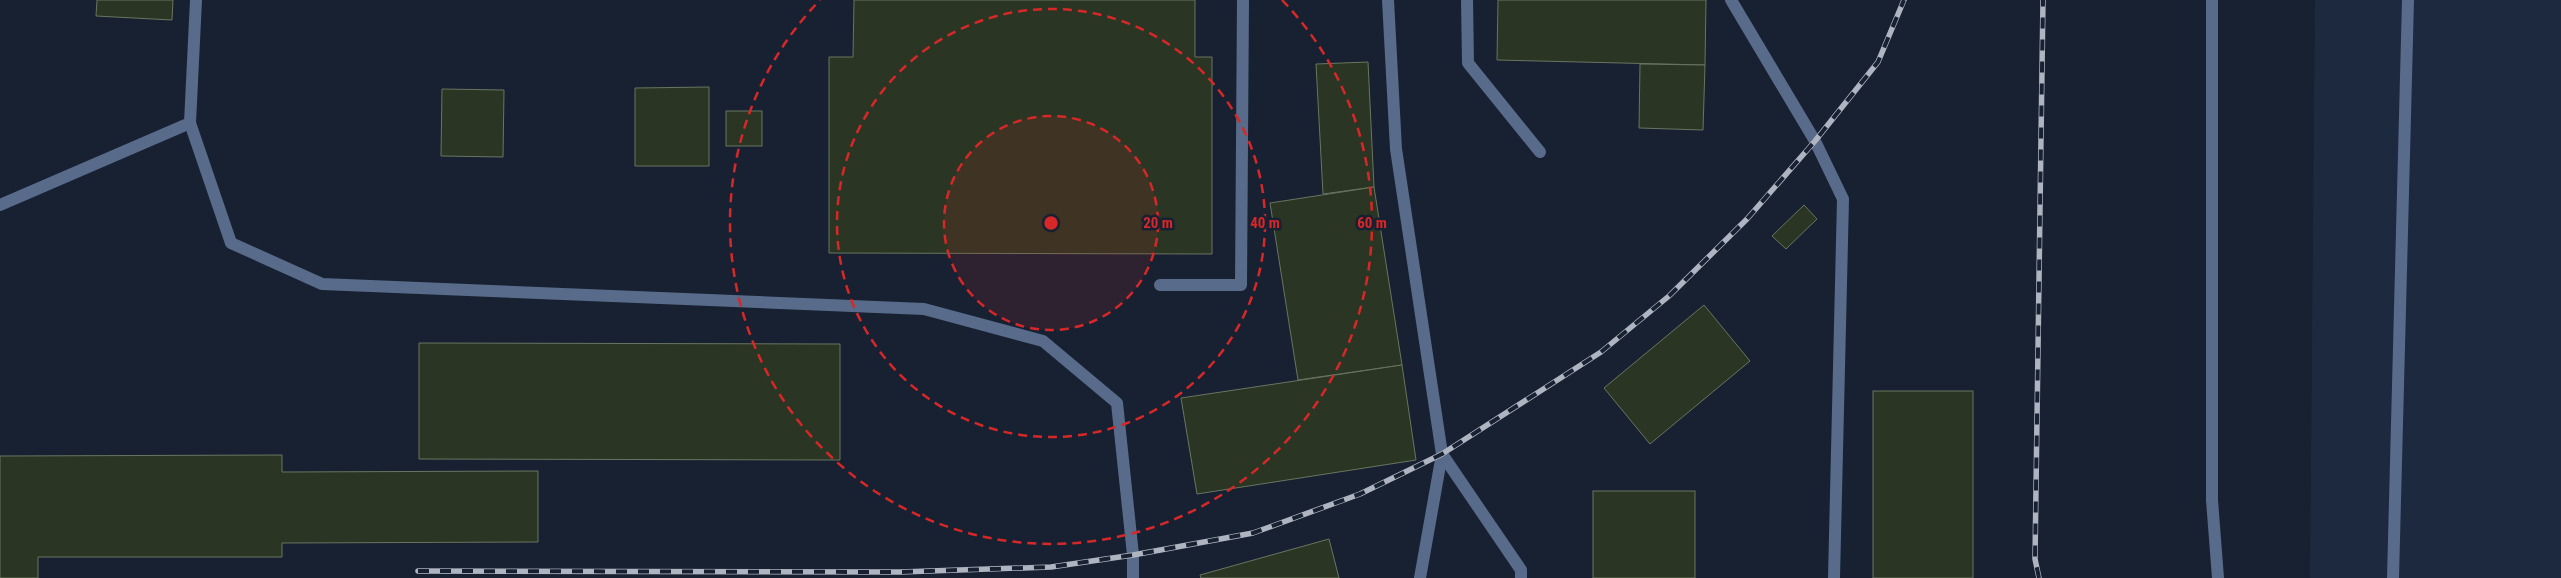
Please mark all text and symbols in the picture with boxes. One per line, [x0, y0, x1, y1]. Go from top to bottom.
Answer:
centre of rings [1042, 214, 1060, 232]
text: 20 m [1143, 214, 1173, 232]
text: 40 m [1250, 214, 1280, 232]
text: 60 m [1357, 214, 1387, 232]

